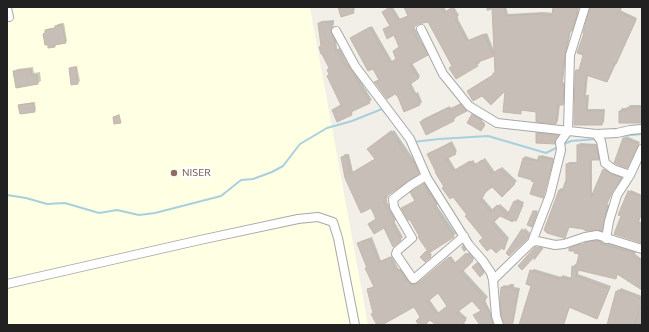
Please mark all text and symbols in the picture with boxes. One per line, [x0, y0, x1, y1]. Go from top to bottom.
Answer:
place label: NISER [182, 167, 211, 179]
marker: NISER [169, 168, 179, 178]

